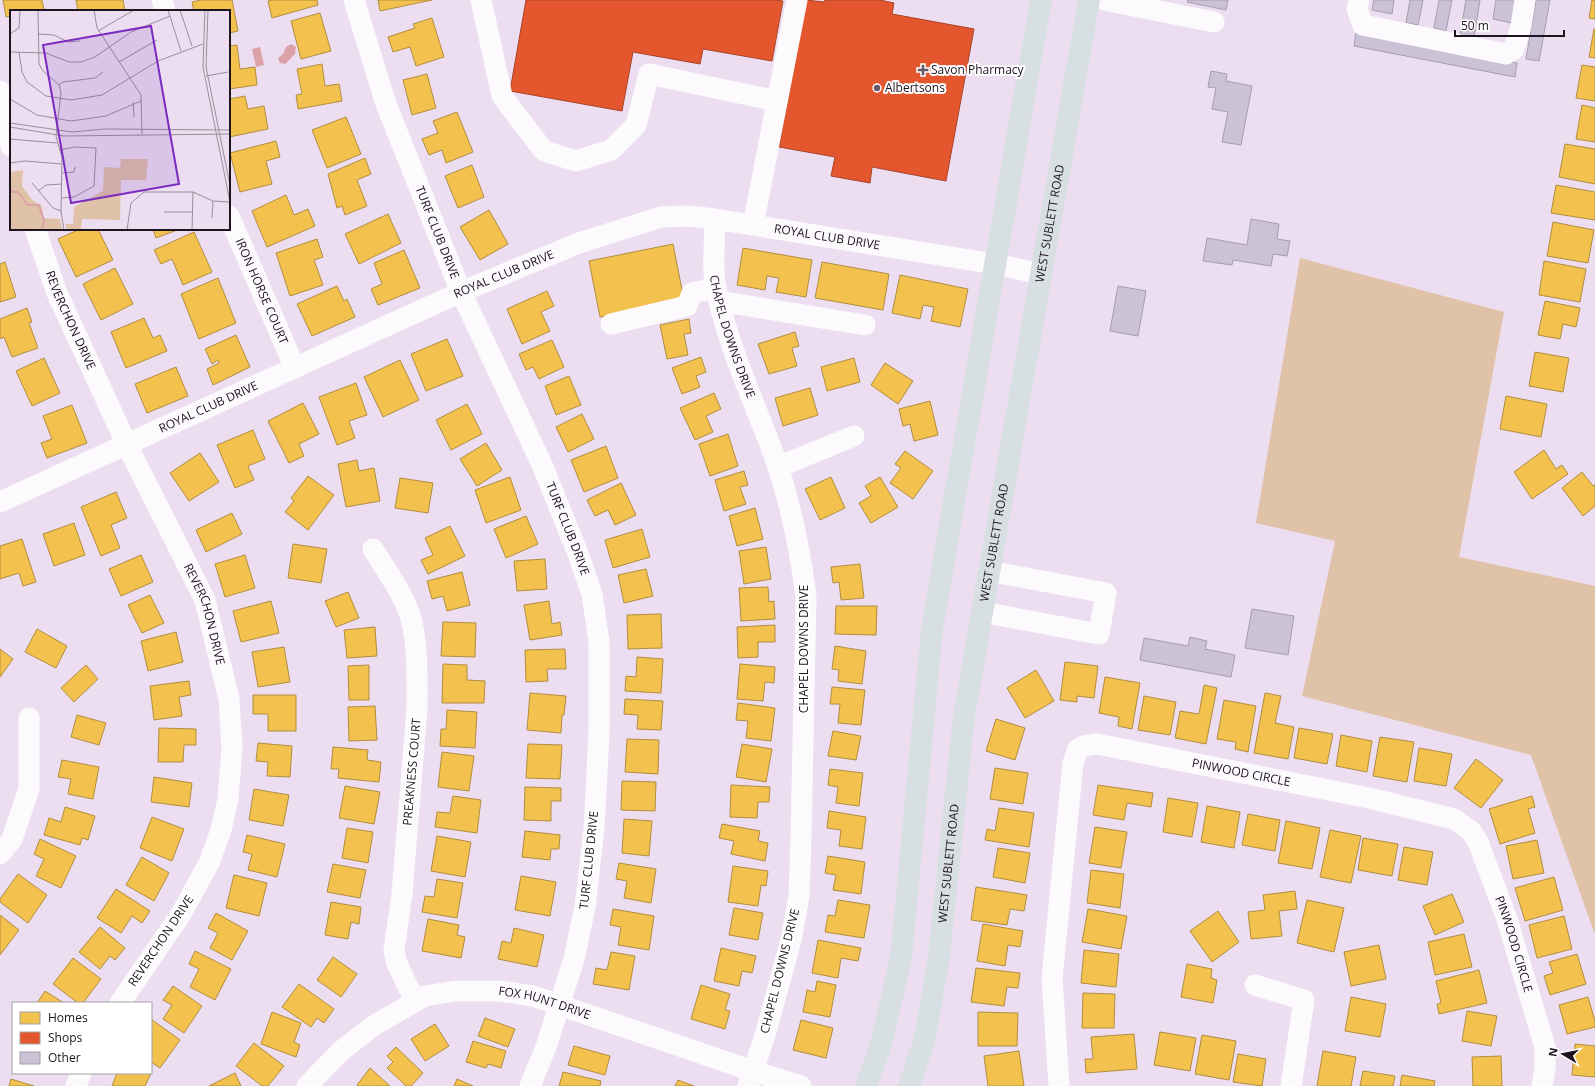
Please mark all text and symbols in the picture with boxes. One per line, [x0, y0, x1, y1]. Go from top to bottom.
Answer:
inset map [10, 10, 230, 230]
scale bar [1455, 12, 1564, 38]
text: 50 m [1461, 17, 1489, 34]
place label: Savon Pharmacy [931, 61, 1025, 78]
marker: Savon Pharmacy [918, 65, 928, 75]
place label: Albertsons [885, 79, 945, 96]
marker: Albertsons [872, 83, 882, 93]
street label: WEST SUBLETT ROAD [1031, 163, 1068, 284]
street label: TURF CLUB DRIVE [411, 183, 464, 281]
street label: ROYAL CLUB DRIVE [773, 220, 881, 253]
street label: IRON HORSE COURT [232, 235, 293, 347]
street label: ROYAL CLUB DRIVE [451, 245, 556, 302]
street label: REVERCHON DRIVE [42, 268, 100, 372]
street label: CHAPEL DOWNS DRIVE [706, 274, 760, 400]
street label: ROYAL CLUB DRIVE [156, 377, 261, 437]
street label: TURF CLUB DRIVE [542, 479, 594, 578]
street label: WEST SUBLETT ROAD [975, 482, 1012, 603]
street label: REVERCHON DRIVE [180, 560, 229, 667]
street label: CHAPEL DOWNS DRIVE [795, 585, 812, 713]
street label: PREAKNESS COURT [398, 717, 425, 826]
street label: PINWOOD CIRCLE [1191, 754, 1292, 790]
street label: WEST SUBLETT ROAD [934, 803, 963, 924]
street label: TURF CLUB DRIVE [575, 810, 602, 910]
street label: REVERCHON DRIVE [124, 892, 197, 990]
street label: PINWOOD CIRCLE [1491, 893, 1537, 994]
street label: CHAPEL DOWNS DRIVE [756, 907, 803, 1035]
street label: FOX HUNT DRIVE [497, 982, 593, 1023]
legend [12, 1002, 152, 1074]
text: Homes [48, 1009, 88, 1026]
text: Shops [48, 1029, 83, 1046]
north arrow [1543, 1034, 1583, 1074]
text: N [1544, 1046, 1561, 1058]
text: Other [48, 1049, 81, 1066]

